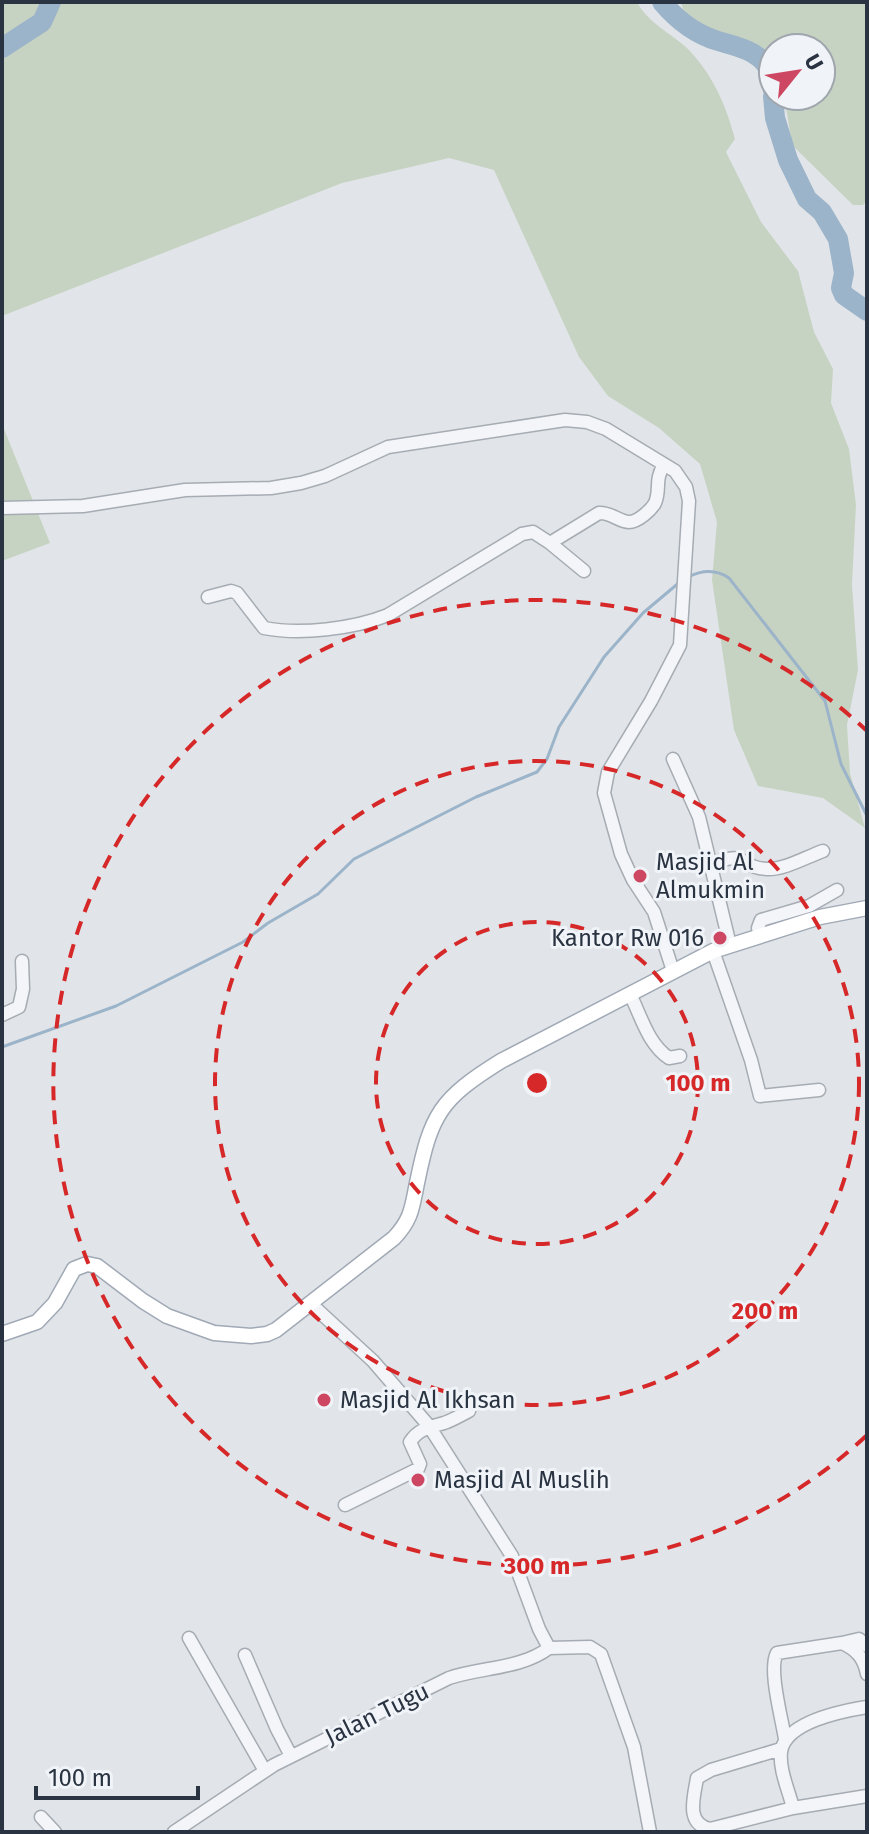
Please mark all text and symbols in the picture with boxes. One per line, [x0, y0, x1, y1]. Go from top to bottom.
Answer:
north arrow [757, 32, 837, 112]
text: U [799, 49, 829, 75]
place label: Masjid Al Almukmin [656, 848, 765, 904]
marker: Masjid Al Almukmin [631, 867, 649, 885]
place label: Kantor Rw 016 [551, 924, 704, 952]
marker: Kantor Rw 016 [711, 929, 729, 947]
centre of rings [523, 1069, 551, 1097]
text: 100 m [665, 1069, 731, 1097]
text: 200 m [732, 1297, 798, 1325]
place label: Masjid Al Ikhsan [340, 1386, 516, 1414]
marker: Masjid Al Ikhsan [315, 1391, 333, 1409]
place label: Masjid Al Muslih [434, 1466, 610, 1494]
marker: Masjid Al Muslih [409, 1471, 427, 1489]
text: 300 m [503, 1552, 570, 1580]
street label: Jalan Tugu [320, 1677, 434, 1751]
scale bar [36, 1750, 198, 1800]
text: 100 m [48, 1764, 112, 1792]

